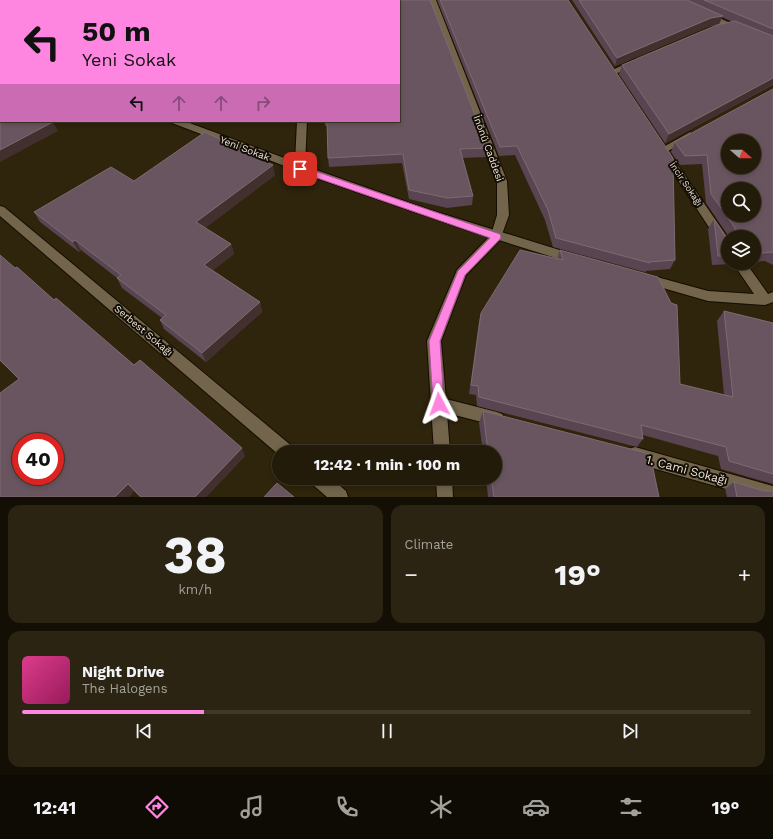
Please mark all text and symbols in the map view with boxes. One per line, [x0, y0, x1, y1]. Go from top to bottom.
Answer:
text: 50 m [82, 15, 151, 48]
icon: left [16, 16, 68, 68]
text: Yeni Sokak [82, 49, 176, 70]
icon: left [126, 92, 148, 114]
icon: ahead [168, 92, 190, 114]
icon: ahead [210, 92, 232, 114]
icon: right [252, 92, 274, 114]
street label: İnönü Caddesi [471, 114, 506, 183]
street label: Yeni Sokak [218, 134, 272, 163]
north arrow [721, 134, 761, 174]
map controls [721, 134, 761, 270]
pin [283, 152, 317, 186]
icon: arrive [289, 158, 311, 180]
street label: İncir Sokağı [668, 160, 705, 208]
button: search [721, 182, 761, 222]
button: layers [721, 230, 761, 270]
street label: Serbest Sokağı [112, 303, 175, 358]
position arrow [418, 383, 460, 425]
speed limit sign: 40 [12, 433, 64, 485]
street label: 1. Cami Sokağı [645, 452, 729, 488]
text: 12:42 · 1 min · 100 m [314, 456, 460, 474]
text: 38 [164, 525, 227, 586]
text: Climate [405, 537, 453, 552]
text: 19° [555, 557, 601, 592]
text: − [405, 562, 418, 587]
text: + [738, 562, 751, 587]
text: km/h [179, 582, 212, 597]
text: Night Drive [82, 663, 165, 681]
text: The Halogens [82, 681, 168, 696]
icon: previous [133, 720, 155, 742]
icon: pause [376, 720, 398, 742]
icon: next [619, 720, 641, 742]
icon: directions [143, 793, 171, 821]
icon: music [238, 793, 266, 821]
icon: phone [333, 793, 361, 821]
icon: climate [427, 793, 455, 821]
icon: car [522, 793, 550, 821]
icon: filters [617, 793, 645, 821]
text: 12:41 [33, 797, 76, 818]
text: 19° [712, 797, 740, 818]

